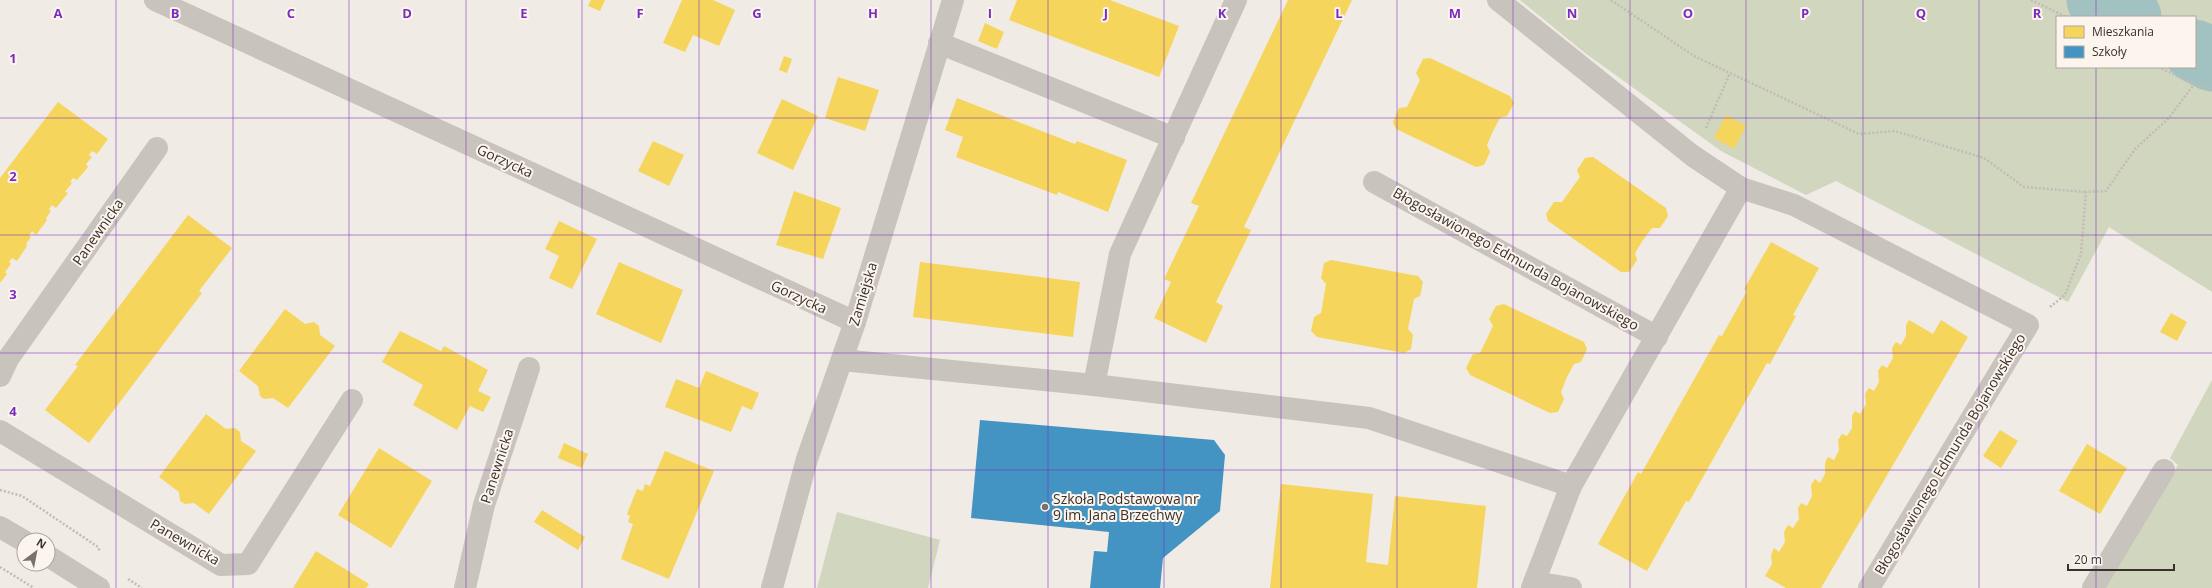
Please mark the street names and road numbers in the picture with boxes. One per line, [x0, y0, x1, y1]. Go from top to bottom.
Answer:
street label: Gorzycka [474, 139, 536, 182]
street label: Błogosławionego Edmunda Bojanowskiego [1390, 183, 1643, 334]
street label: Panewnicka [68, 195, 128, 269]
street label: Zamiejska [844, 260, 881, 328]
street label: Gorzycka [768, 275, 830, 318]
street label: Błogosławionego Edmunda Bojanowskiego [1870, 330, 2029, 578]
street label: Panewnicka [476, 426, 518, 506]
street label: Panewnicka [147, 514, 224, 569]

